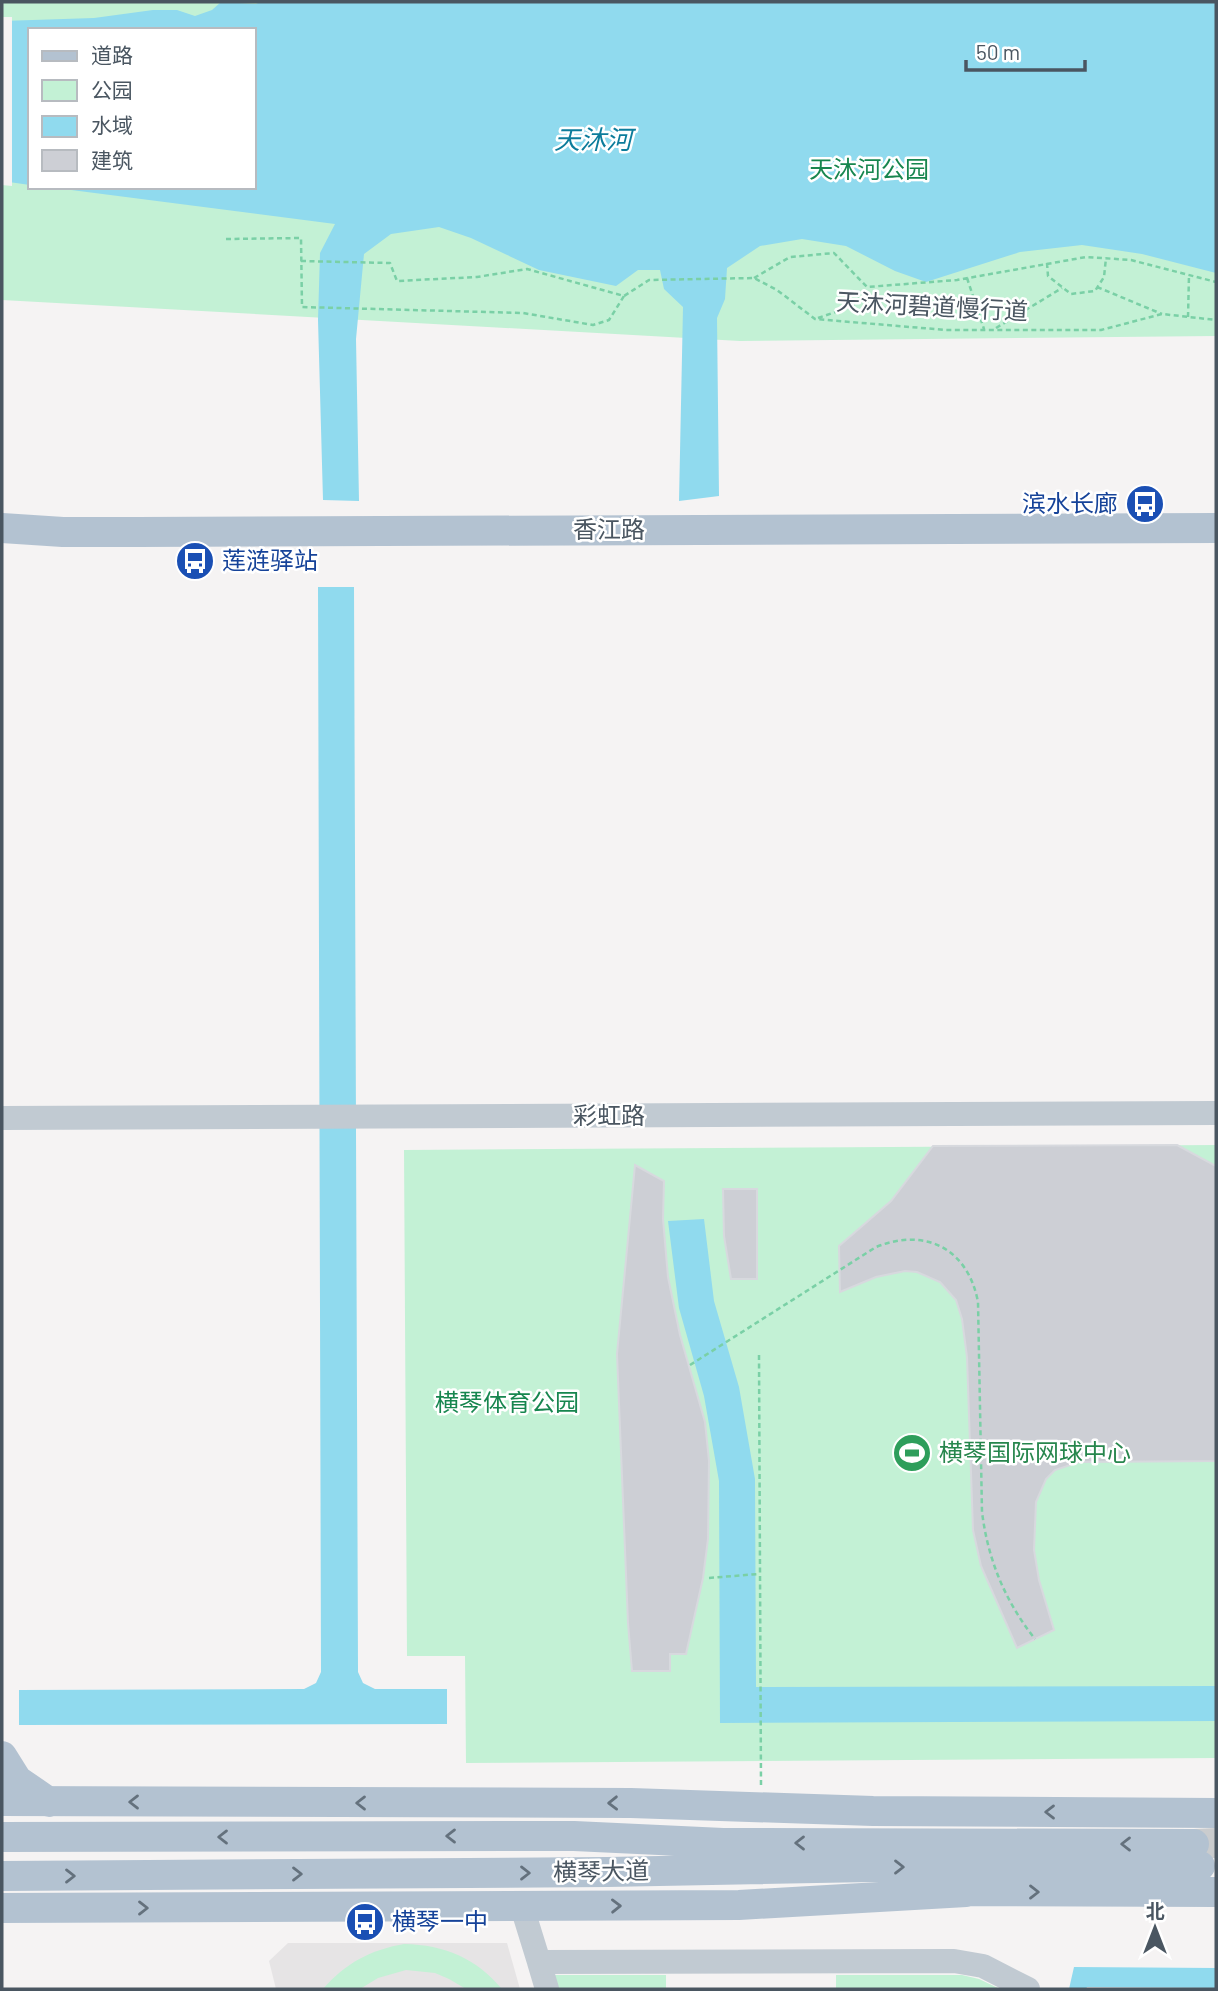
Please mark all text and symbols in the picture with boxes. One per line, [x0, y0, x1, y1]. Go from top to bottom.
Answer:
legend [28, 28, 256, 189]
scale bar [966, 28, 1085, 72]
text: 50 m [976, 39, 1020, 64]
text: 道路 [91, 42, 133, 67]
text: 公园 [91, 77, 133, 102]
text: 水域 [91, 112, 133, 137]
water label: 天沐河 [554, 123, 637, 154]
text: 建筑 [91, 147, 133, 172]
park label: 天沐河公园 [809, 154, 929, 183]
street label: 天沐河碧道慢行道 [835, 286, 1029, 325]
bus stop icon: 滨水长廊 [1124, 483, 1166, 525]
place label: 滨水长廊 [1022, 488, 1118, 517]
street label: 香江路 [573, 514, 645, 543]
bus stop icon: 莲涟驿站 [174, 540, 216, 582]
place label: 莲涟驿站 [222, 545, 318, 574]
street label: 彩虹路 [573, 1100, 645, 1129]
park label: 横琴体育公园 [435, 1387, 579, 1416]
sports icon: 横琴国际网球中心 [891, 1432, 933, 1474]
place label: 横琴国际网球中心 [939, 1437, 1131, 1466]
one-way arrow [128, 1794, 139, 1810]
one-way arrow [356, 1795, 366, 1811]
one-way arrow [608, 1795, 618, 1811]
one-way arrow [1044, 1804, 1055, 1820]
one-way arrow [445, 1828, 455, 1844]
one-way arrow [217, 1829, 228, 1845]
one-way arrow [795, 1835, 805, 1851]
one-way arrow [1120, 1836, 1131, 1852]
street label: 横琴大道 [553, 1855, 649, 1886]
one-way arrow [895, 1859, 905, 1875]
one-way arrow [520, 1865, 531, 1881]
one-way arrow [293, 1866, 303, 1882]
one-way arrow [65, 1868, 76, 1883]
one-way arrow [1029, 1884, 1040, 1900]
north arrow [1120, 1893, 1190, 1963]
one-way arrow [611, 1898, 622, 1914]
text: 北 [1145, 1899, 1165, 1922]
one-way arrow [139, 1900, 149, 1916]
bus stop icon: 横琴一中 [344, 1901, 386, 1943]
place label: 横琴一中 [392, 1906, 488, 1935]

